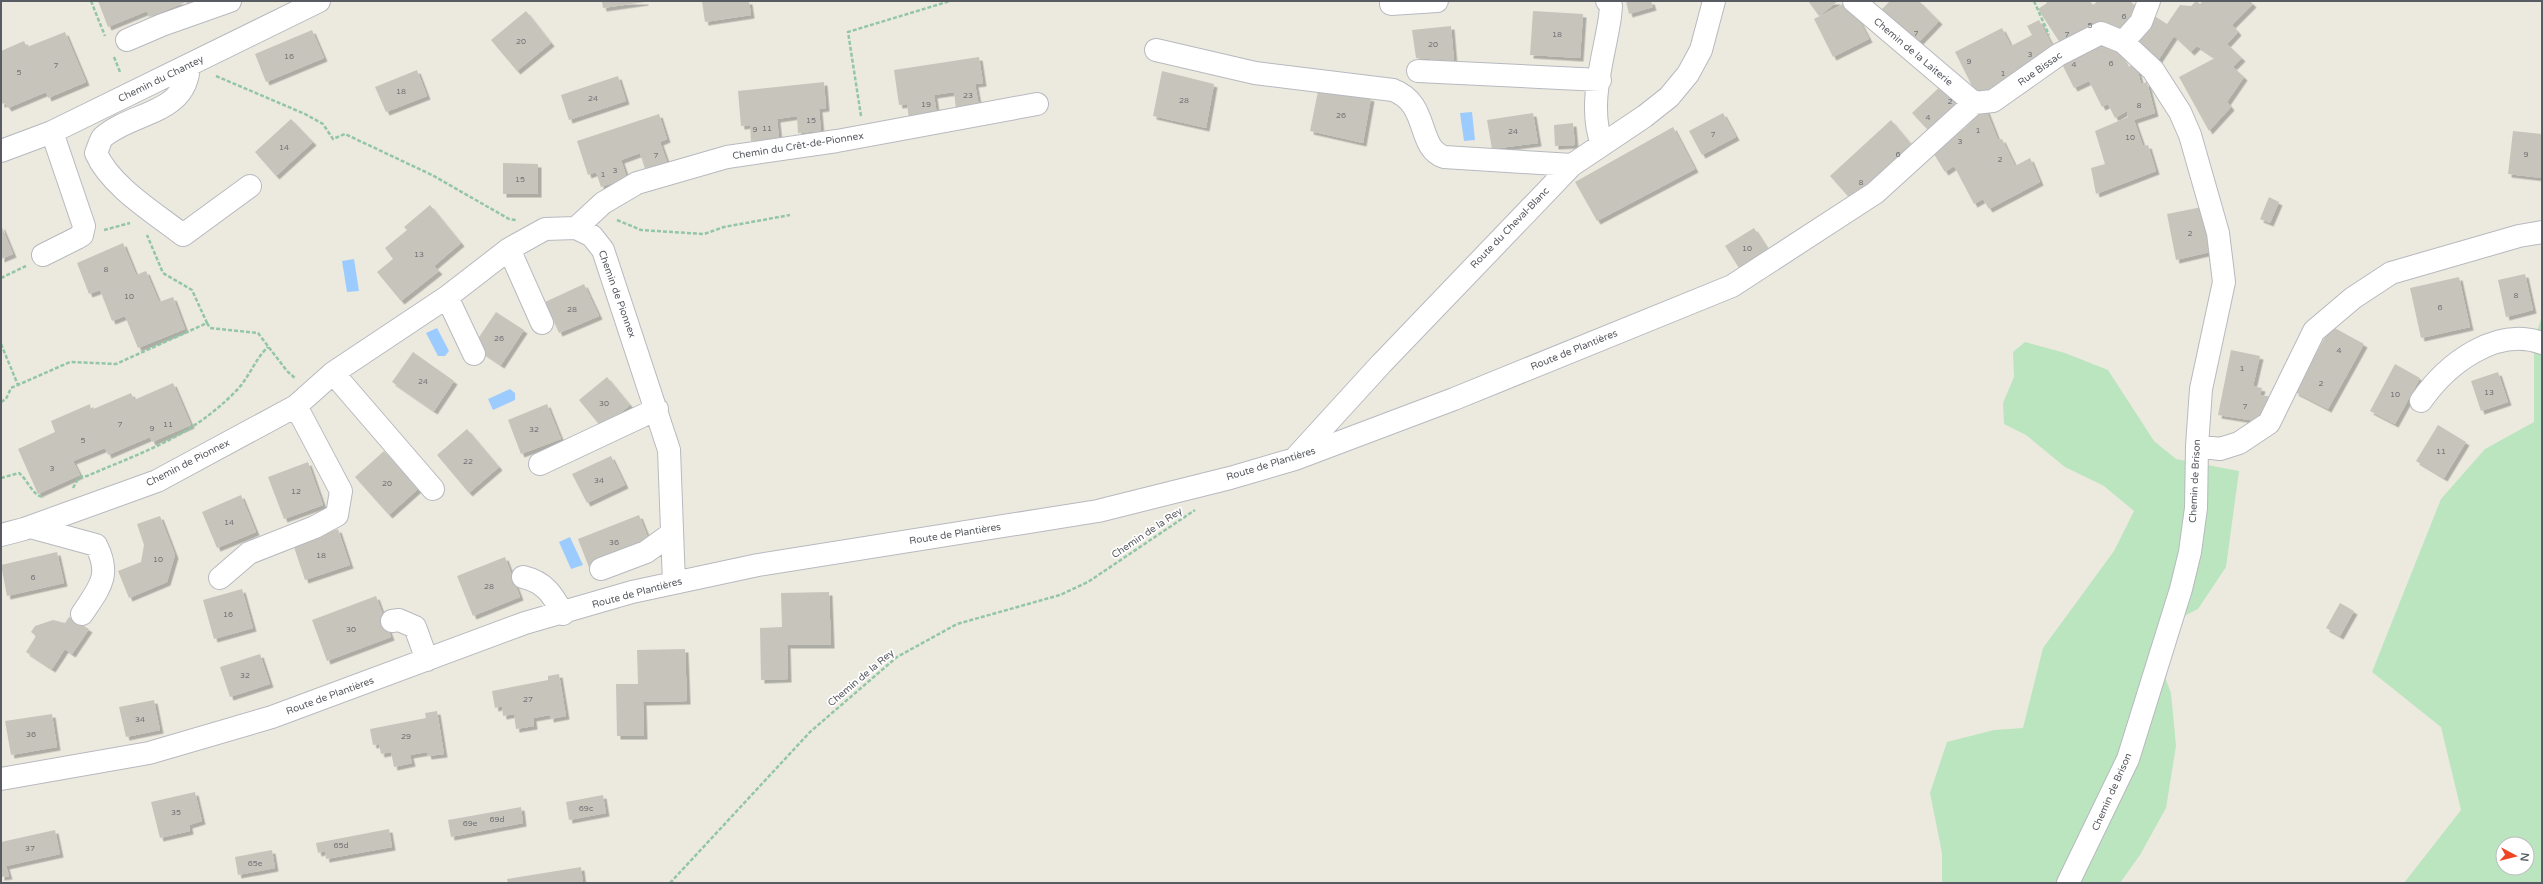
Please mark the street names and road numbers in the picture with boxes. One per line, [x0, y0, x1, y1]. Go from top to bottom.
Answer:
street label: Chemin de la Laiterie [1871, 15, 1955, 89]
street label: Rue Bissac [2016, 49, 2064, 89]
street label: Chemin du Chantey [116, 53, 206, 105]
street label: Chemin du Crêt-de-Pionnex [732, 130, 864, 162]
street label: Route du Cheval-Blanc [1468, 185, 1552, 271]
street label: Chemin de Pionnex [596, 249, 638, 339]
street label: Route de Plantières [1529, 327, 1619, 373]
street label: Chemin de Pionnex [144, 437, 232, 489]
street label: Chemin de Brison [2187, 439, 2203, 523]
street label: Route de Plantières [1225, 445, 1317, 483]
street label: Chemin de la Rey [1109, 505, 1185, 561]
street label: Route de Plantières [908, 521, 1002, 547]
street label: Route de Plantières [591, 575, 684, 611]
street label: Chemin de la Rey [826, 647, 897, 709]
street label: Route de Plantières [284, 674, 376, 717]
street label: Chemin de Brison [2089, 751, 2135, 833]

